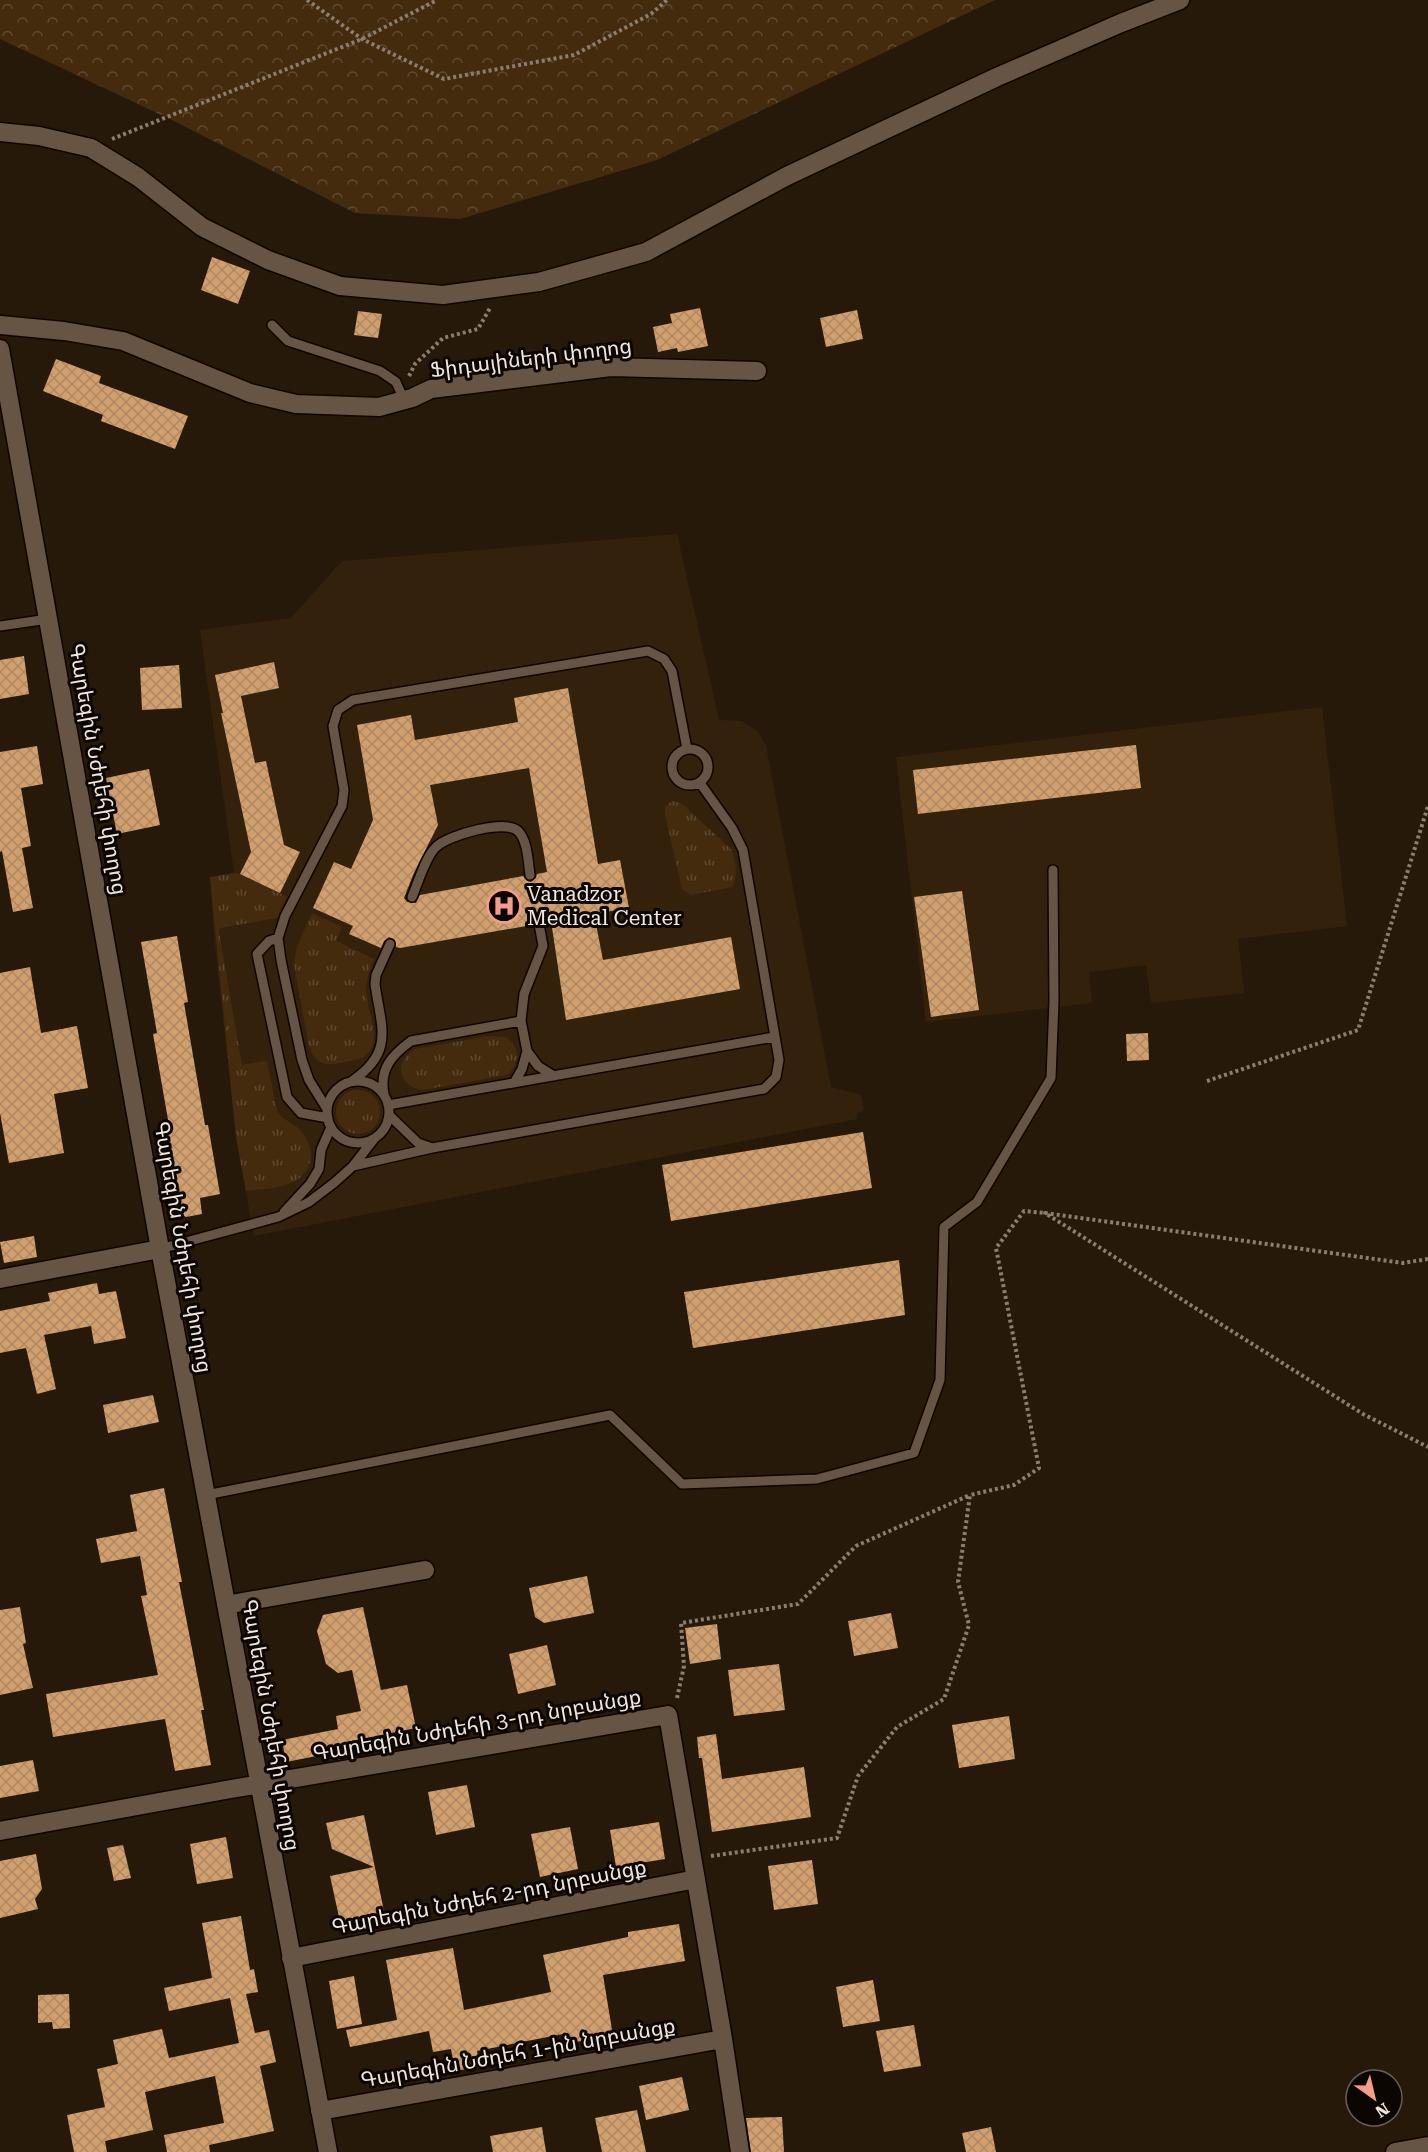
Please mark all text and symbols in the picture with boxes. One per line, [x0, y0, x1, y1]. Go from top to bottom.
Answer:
street label: Ֆիդայիների փողոց [429, 334, 633, 382]
street label: Գարեգին Նժդեհի փողոց [64, 641, 132, 897]
place label: Vanadzor Medical Center [527, 882, 682, 930]
hospital icon: Vanadzor Medical Center [486, 888, 522, 924]
street label: Գարեգին Նժդեհի փողոց [149, 1119, 217, 1375]
street label: Գարեգին Նժդեհի փողոց [237, 1597, 305, 1853]
street label: Գարեգին Նժդեհի 3-րդ նրբանցք [311, 1684, 643, 1766]
street label: Գարեգին Նժդեհ 2-րդ նրբանցք [330, 1855, 648, 1939]
street label: Գարեգին Նժդեհ 1-ին նրբանցք [359, 2013, 677, 2093]
north arrow [1344, 2068, 1404, 2128]
text: N [1372, 2099, 1393, 2121]

